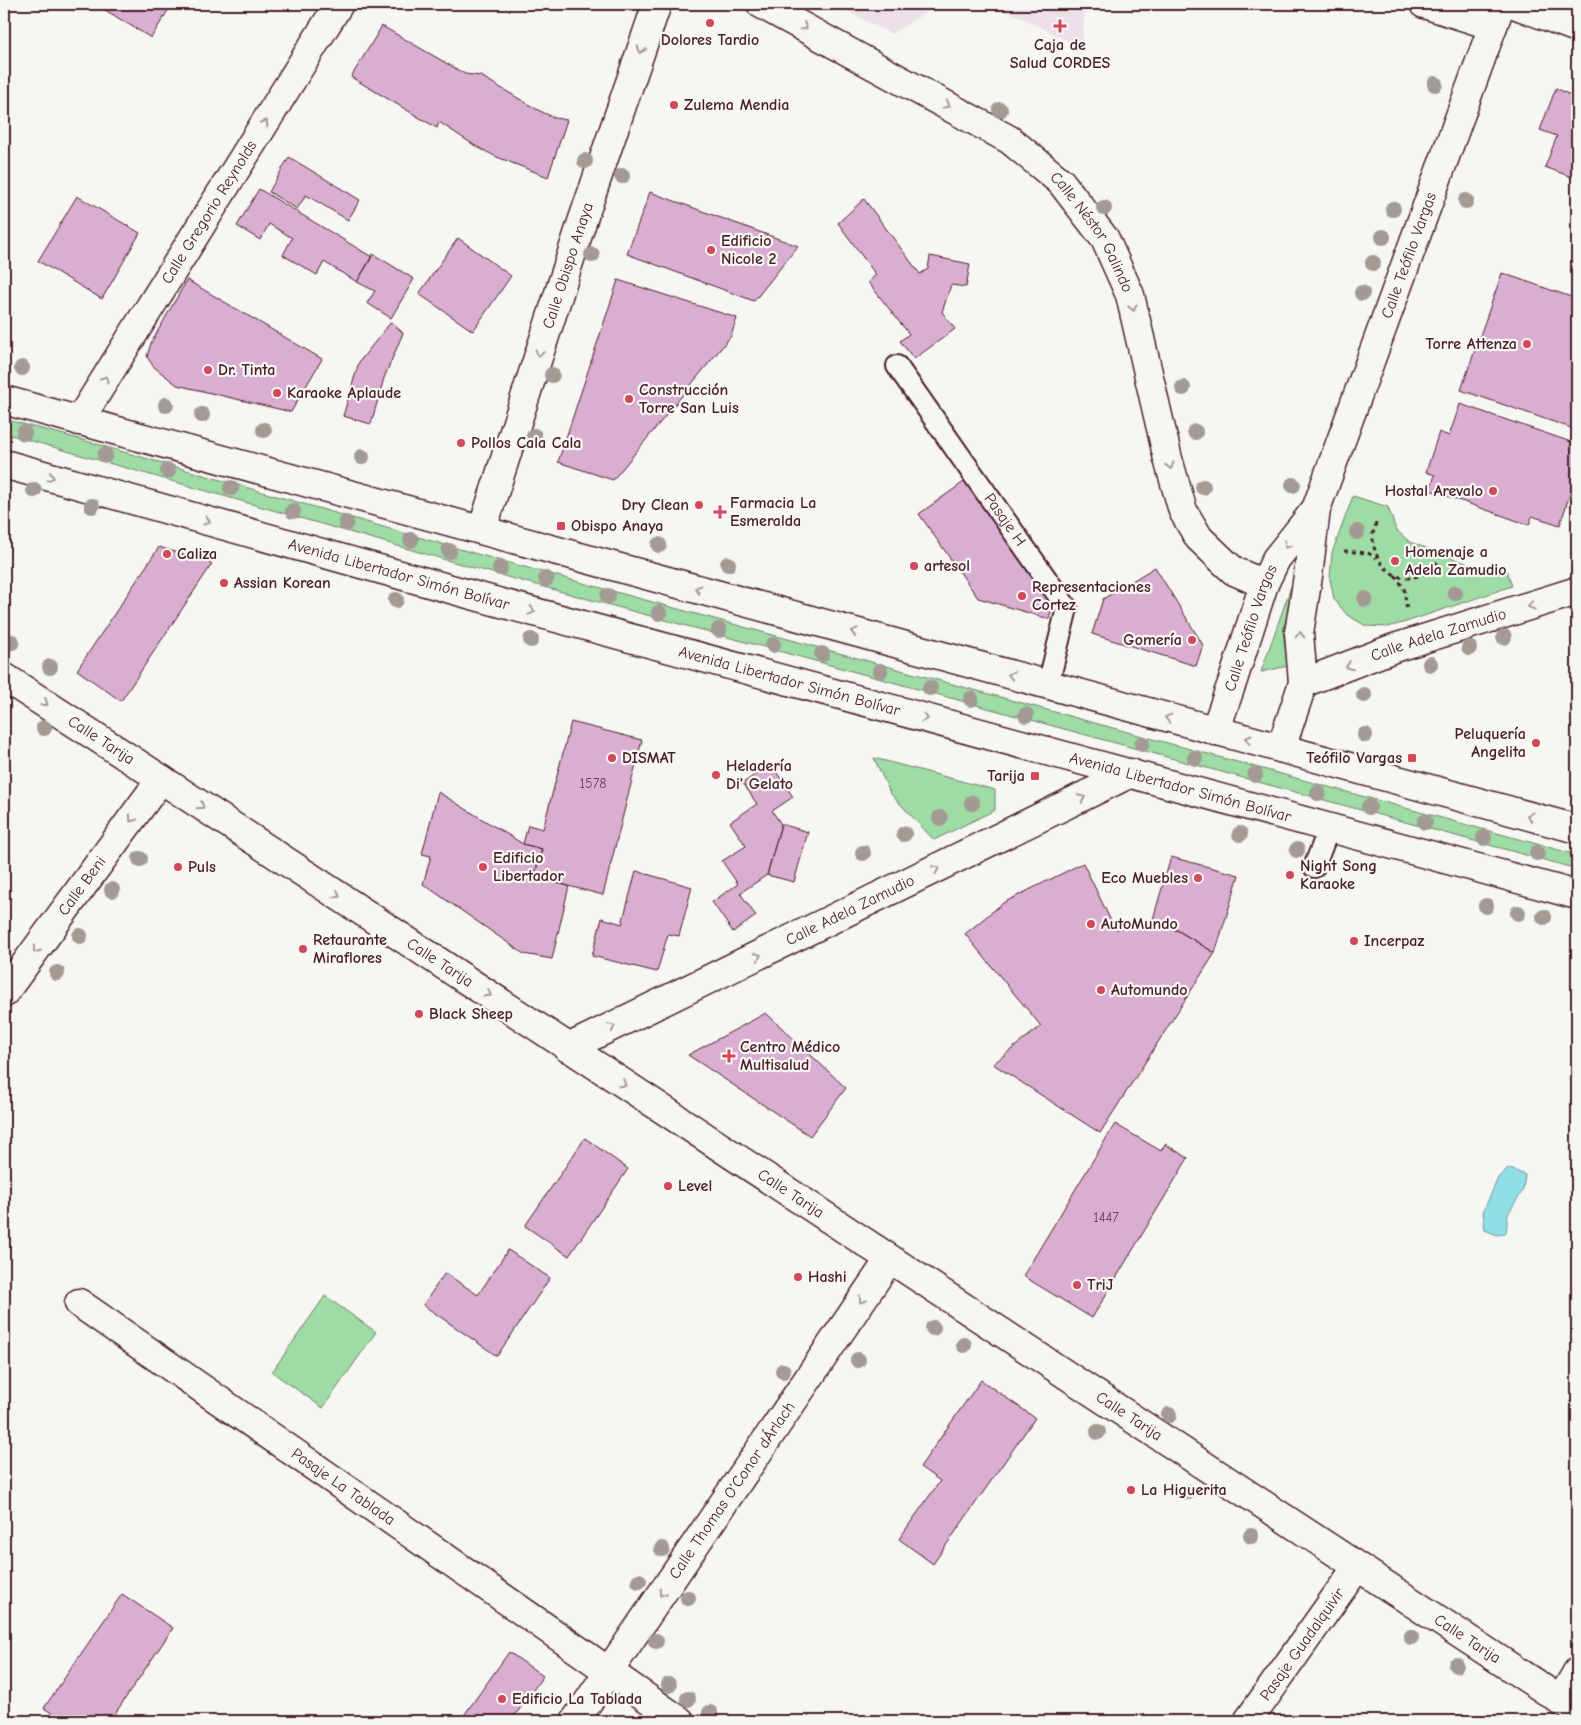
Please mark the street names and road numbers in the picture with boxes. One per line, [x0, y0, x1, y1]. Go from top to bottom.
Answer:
street label: Calle Gregorio Reynolds [158, 137, 261, 287]
street label: Calle Néstor Galindo [1047, 168, 1137, 295]
street label: Calle Teófilo Vargas [1378, 190, 1440, 321]
street label: Calle Obispo Anaya [539, 200, 597, 331]
street label: Pasaje H [980, 490, 1030, 550]
street label: Avenida Libertador Simón Bolívar [286, 535, 512, 614]
street label: Calle Teófilo Vargas [1221, 561, 1281, 694]
street label: Calle Adela Zamudio [1368, 605, 1508, 665]
street label: Avenida Libertador Simón Bolívar [677, 643, 903, 720]
street label: Calle Tarija [65, 712, 138, 768]
street label: Avenida Libertador Simón Bolívar [1068, 749, 1294, 826]
street label: Calle Beni [54, 853, 110, 919]
street label: Calle Adela Zamudio [783, 871, 917, 949]
street label: Calle Tarija [403, 934, 477, 991]
street label: Calle Tarija [754, 1165, 827, 1222]
street label: Calle Tarija [1093, 1388, 1166, 1445]
street label: Calle Thomas O'Conor dÁrlach [665, 1398, 799, 1582]
street label: Pasaje La Tablada [288, 1445, 399, 1529]
street label: Pasaje Guadalquivir [1256, 1584, 1349, 1704]
street label: Calle Tarija [1431, 1611, 1504, 1667]

